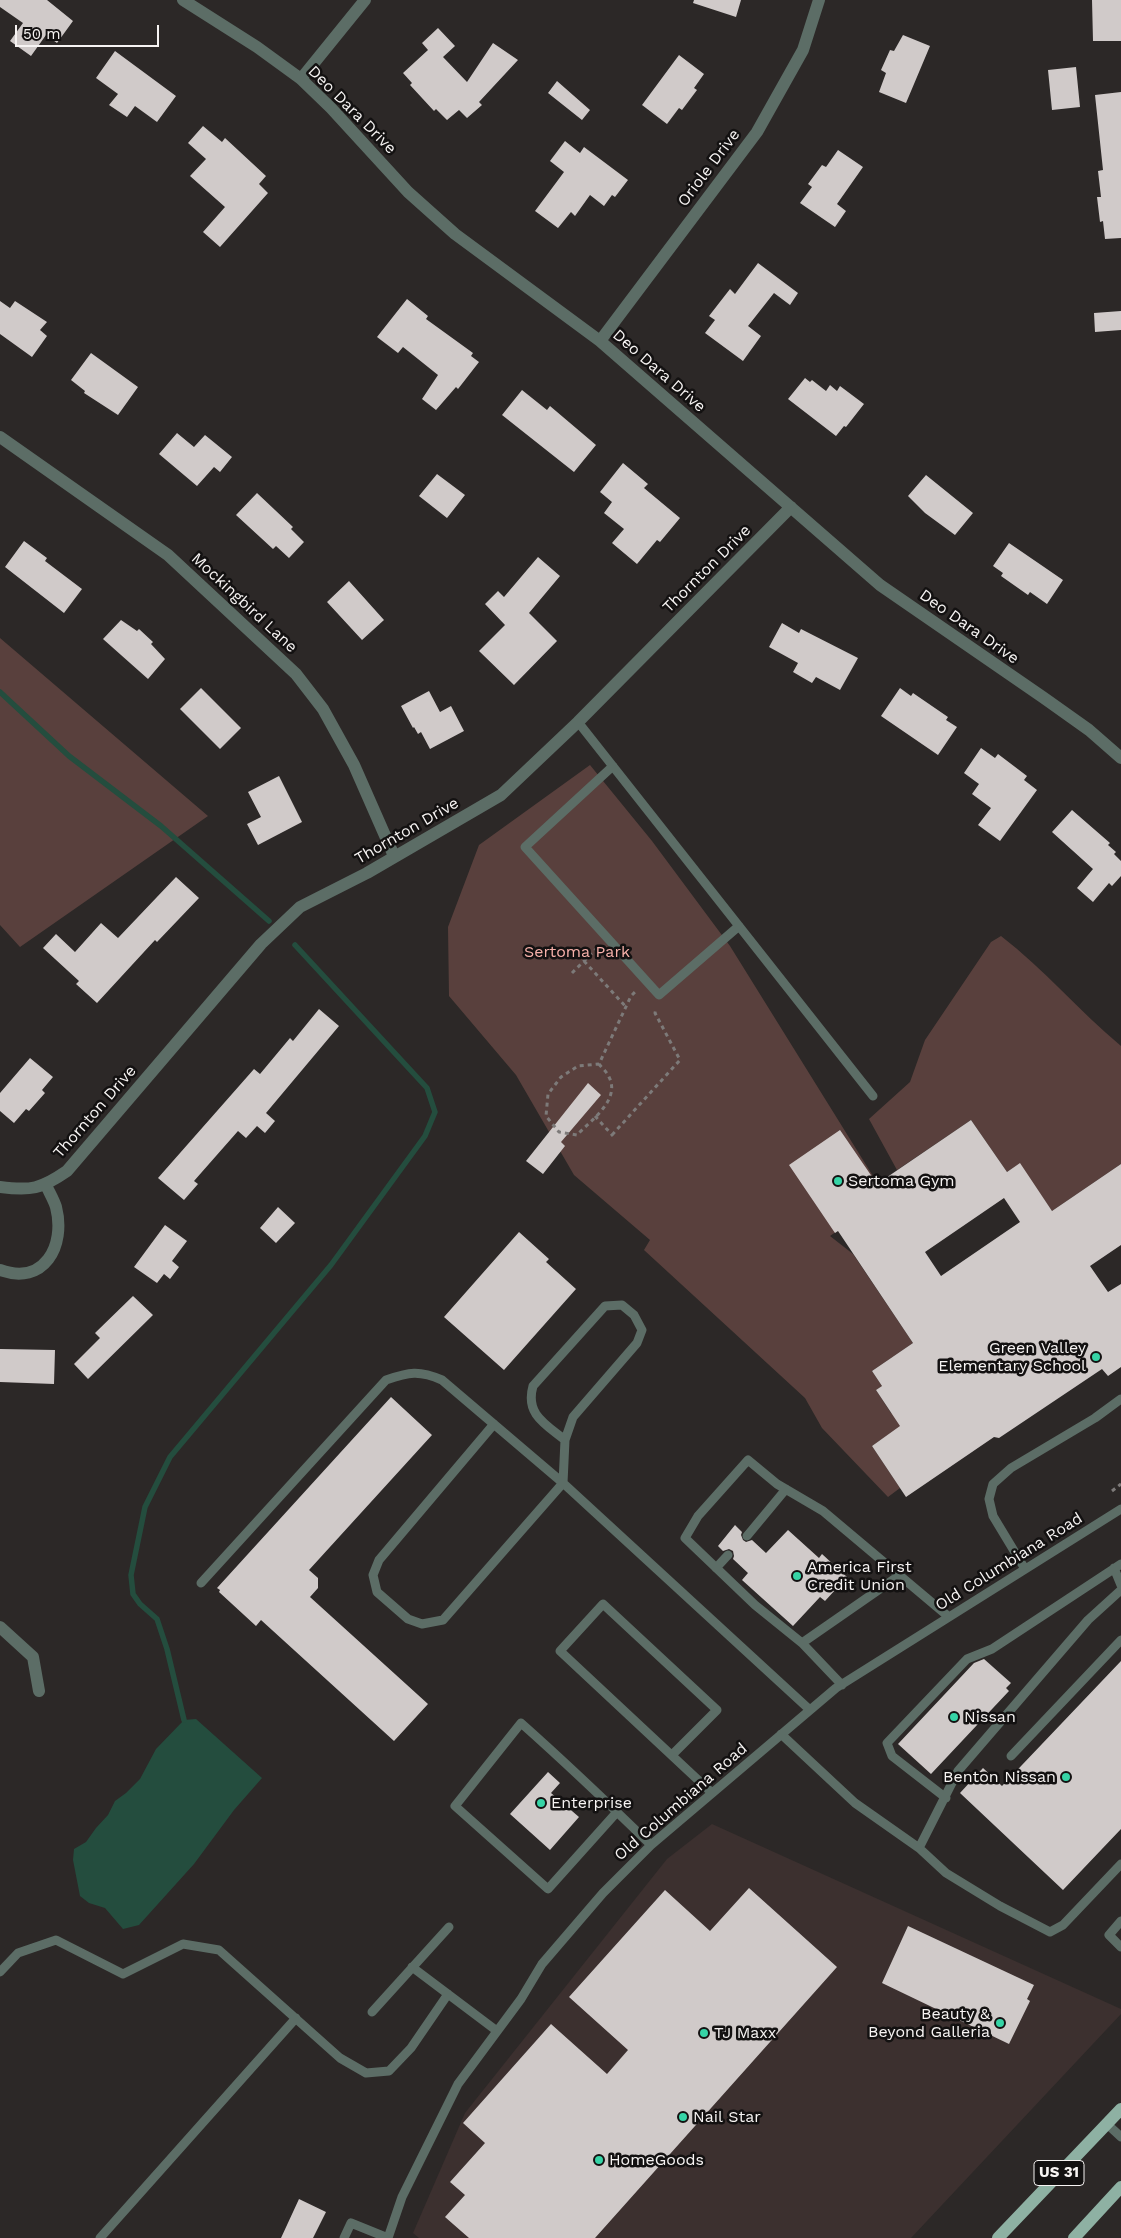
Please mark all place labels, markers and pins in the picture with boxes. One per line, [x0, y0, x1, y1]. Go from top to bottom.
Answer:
place label: Sertoma Gym [848, 1171, 955, 1191]
marker: Sertoma Gym [832, 1175, 844, 1187]
place label: Green Valley Elementary School [938, 1338, 1086, 1376]
marker: Green Valley Elementary School [1090, 1351, 1102, 1363]
place label: America First Credit Union [807, 1557, 912, 1595]
marker: America First Credit Union [791, 1570, 803, 1582]
place label: Nissan [964, 1707, 1016, 1727]
marker: Nissan [948, 1711, 960, 1723]
place label: Benton Nissan [943, 1767, 1056, 1787]
marker: Benton Nissan [1060, 1771, 1072, 1783]
place label: Enterprise [551, 1793, 632, 1813]
marker: Enterprise [535, 1797, 547, 1809]
place label: Beauty & Beyond Galleria [868, 2004, 990, 2042]
marker: Beauty & Beyond Galleria [994, 2017, 1006, 2029]
place label: TJ Maxx [714, 2023, 776, 2043]
marker: TJ Maxx [698, 2027, 710, 2039]
place label: Nail Star [693, 2107, 761, 2127]
marker: Nail Star [677, 2111, 689, 2123]
place label: HomeGoods [609, 2150, 704, 2170]
marker: HomeGoods [593, 2154, 605, 2166]

